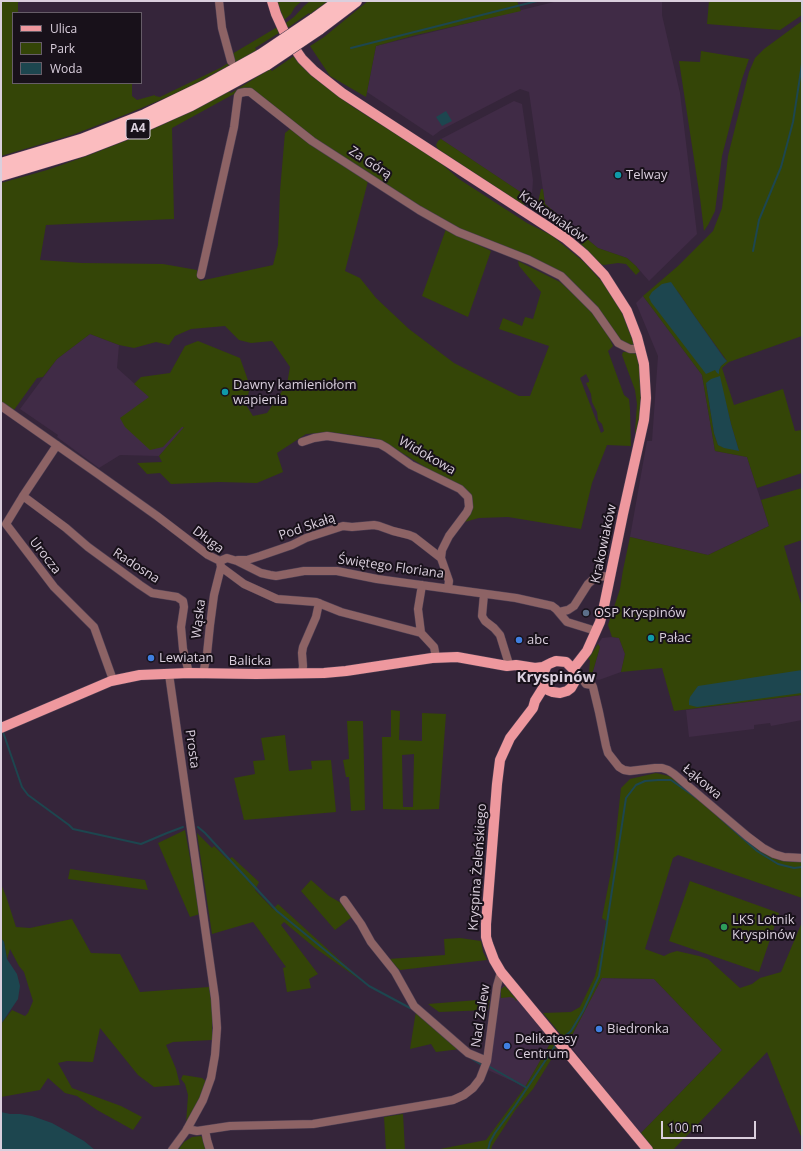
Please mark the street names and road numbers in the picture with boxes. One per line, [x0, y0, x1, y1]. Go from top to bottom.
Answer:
road number: A4 [126, 119, 150, 139]
street label: Za Górą [346, 143, 394, 183]
street label: Krakowiaków [516, 188, 590, 246]
street label: Widokowa [396, 433, 458, 479]
street label: Krakowiaków [588, 503, 620, 585]
street label: Pod Skałą [277, 510, 337, 544]
street label: Długa [189, 523, 227, 557]
street label: Urocza [26, 535, 64, 577]
street label: Radosna [110, 545, 162, 587]
street label: Świętego Floriana [337, 552, 445, 582]
street label: Wąska [189, 598, 209, 640]
street label: Balicka [229, 653, 271, 669]
street label: Prosta [182, 729, 202, 769]
street label: Łąkowa [679, 761, 725, 803]
street label: Kryspina Żeleńskiego [466, 803, 490, 931]
street label: Nad Zalew [468, 983, 494, 1049]

